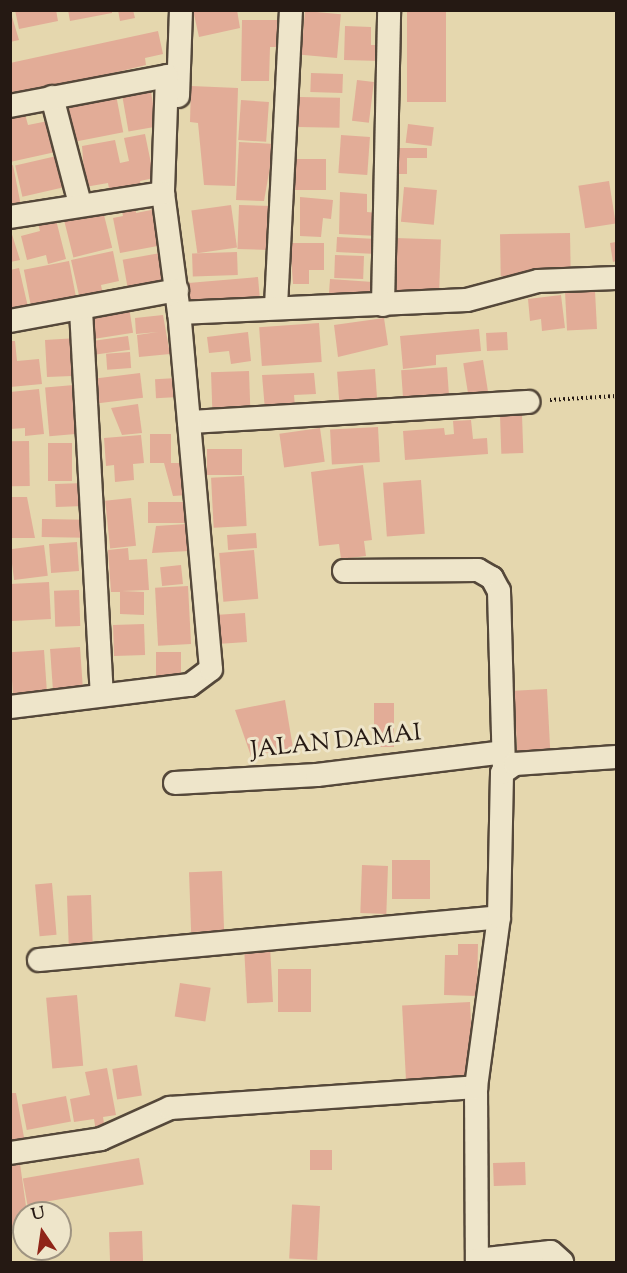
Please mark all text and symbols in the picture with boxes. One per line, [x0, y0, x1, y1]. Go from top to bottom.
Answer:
street label: JALAN DAMAI [249, 720, 423, 766]
north arrow [12, 1201, 72, 1261]
text: U [29, 1202, 47, 1228]

